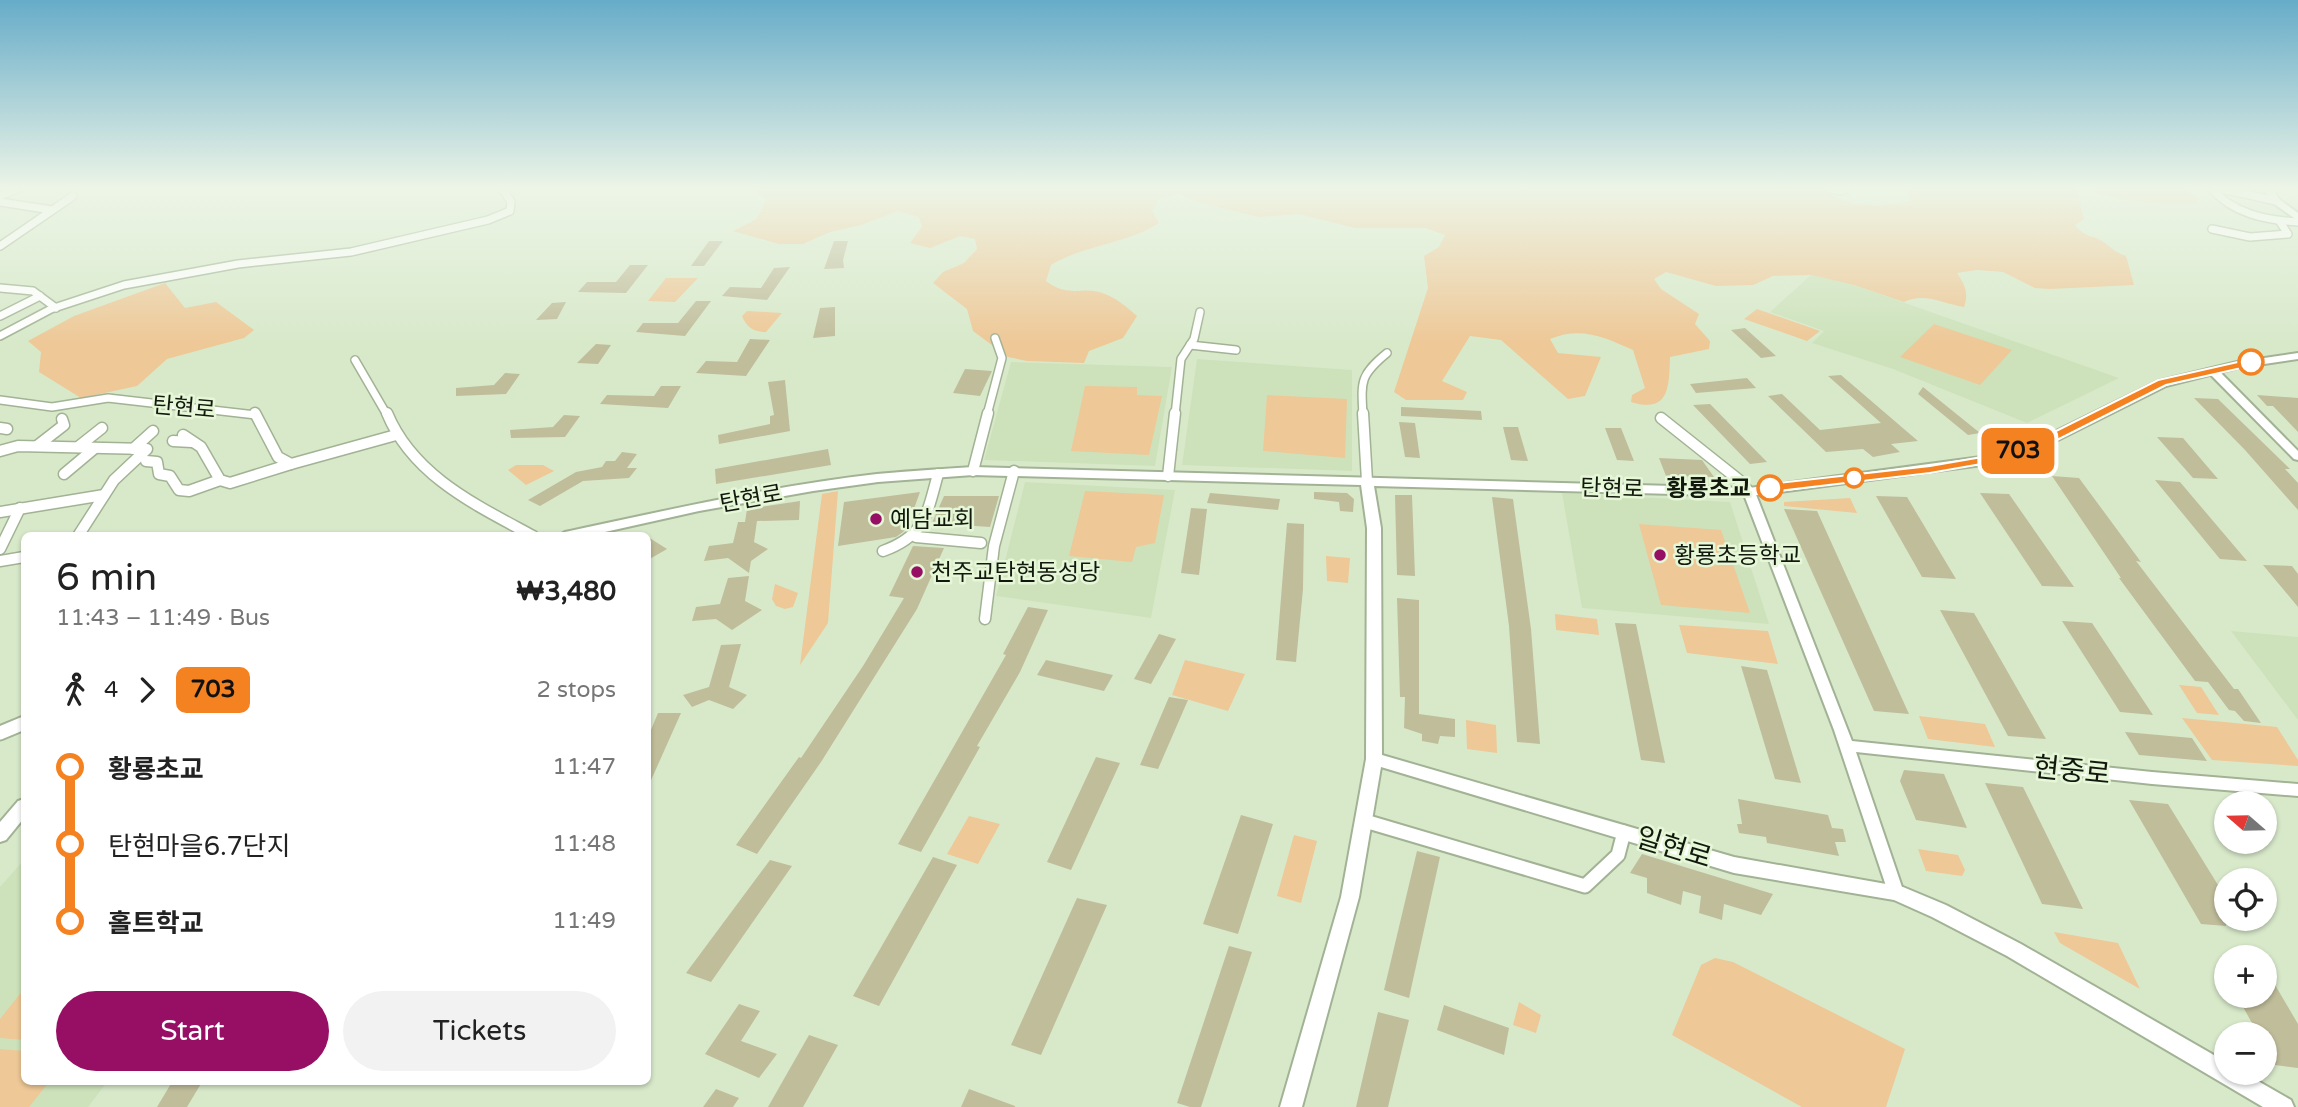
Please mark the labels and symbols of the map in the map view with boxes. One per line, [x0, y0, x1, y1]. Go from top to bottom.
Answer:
unlabelled marker [2238, 349, 2264, 375]
street label: 탄현로 [151, 391, 217, 425]
line badge: 703 [1978, 428, 2058, 474]
unlabelled marker [1844, 468, 1864, 488]
street label: 탄현로 [1580, 474, 1644, 504]
place label: 황룡초교 [1666, 475, 1751, 503]
marker: 황룡초교 [1757, 475, 1783, 501]
street label: 탄현로 [717, 480, 785, 518]
place label: 예담교회 [890, 506, 975, 534]
marker: 예담교회 [868, 511, 884, 527]
place label: 황룡초등학교 [1674, 542, 1801, 570]
marker: 황룡초등학교 [1652, 547, 1668, 563]
place label: 천주교탄현동성당 [931, 559, 1100, 587]
marker: 천주교탄현동성당 [909, 564, 925, 580]
street label: 현중로 [2032, 750, 2112, 792]
north arrow [2214, 791, 2277, 854]
street label: 일현로 [1632, 820, 1716, 876]

